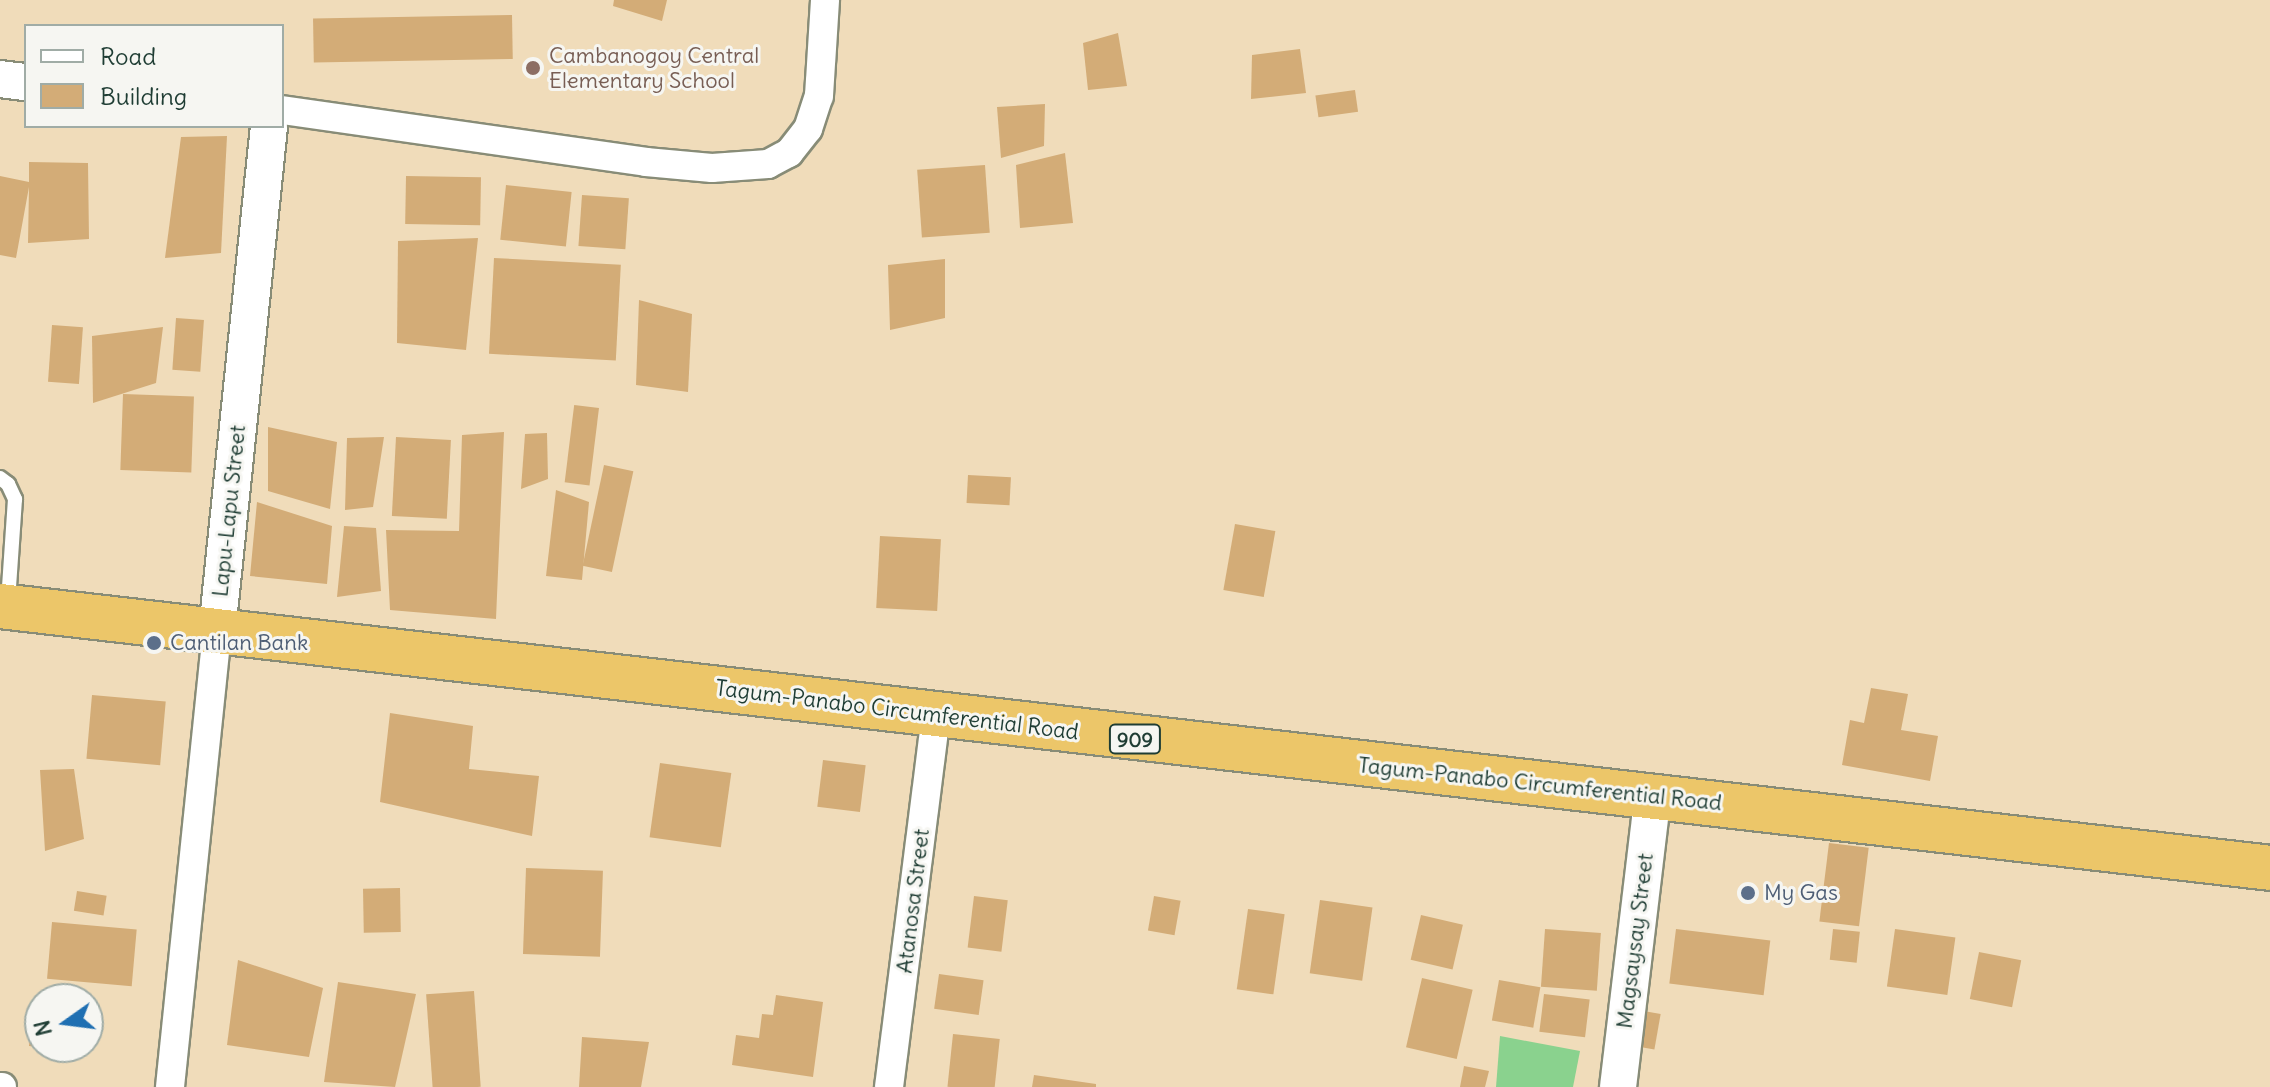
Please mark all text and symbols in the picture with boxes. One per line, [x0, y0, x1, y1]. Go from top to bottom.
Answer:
legend [24, 24, 284, 128]
text: Road [100, 41, 156, 71]
place label: Cambanogoy Central Elementary School [549, 42, 759, 94]
marker: Cambanogoy Central Elementary School [524, 59, 542, 77]
text: Building [100, 81, 187, 111]
street label: Lapu-Lapu Street [207, 424, 251, 598]
place label: Cantilan Bank [170, 630, 308, 656]
marker: Cantilan Bank [145, 634, 163, 652]
street label: Tagum-Panabo Circumferential Road [714, 675, 1080, 745]
road number: 909 [1107, 723, 1163, 755]
street label: Tagum-Panabo Circumferential Road [1357, 752, 1723, 816]
street label: Atanosa Street [891, 827, 935, 975]
street label: Magsaysay Street [1611, 852, 1659, 1030]
place label: My Gas [1764, 880, 1838, 906]
marker: My Gas [1739, 884, 1757, 902]
north arrow [24, 983, 104, 1063]
text: N [27, 1018, 58, 1039]

